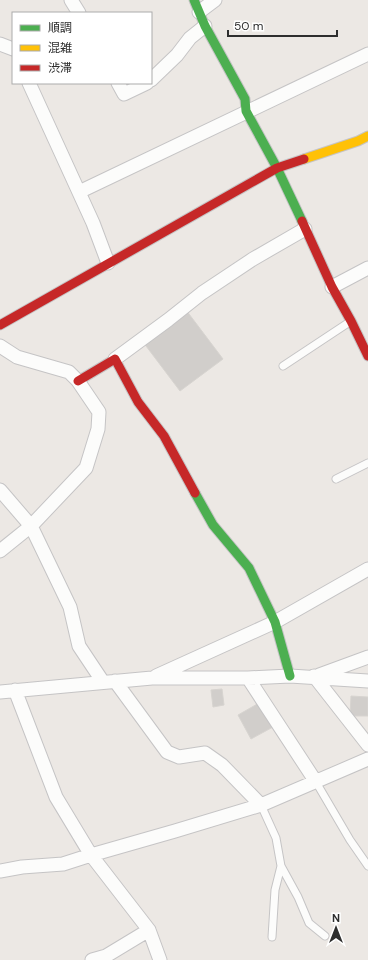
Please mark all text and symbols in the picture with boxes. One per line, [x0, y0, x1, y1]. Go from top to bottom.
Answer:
legend [12, 12, 152, 84]
scale bar [228, 12, 337, 38]
text: 50 m [234, 18, 263, 34]
text: 順調 [48, 20, 72, 36]
text: 混雑 [48, 40, 72, 56]
text: 渋滞 [48, 60, 72, 76]
north arrow [316, 908, 356, 948]
text: N [332, 911, 340, 925]

